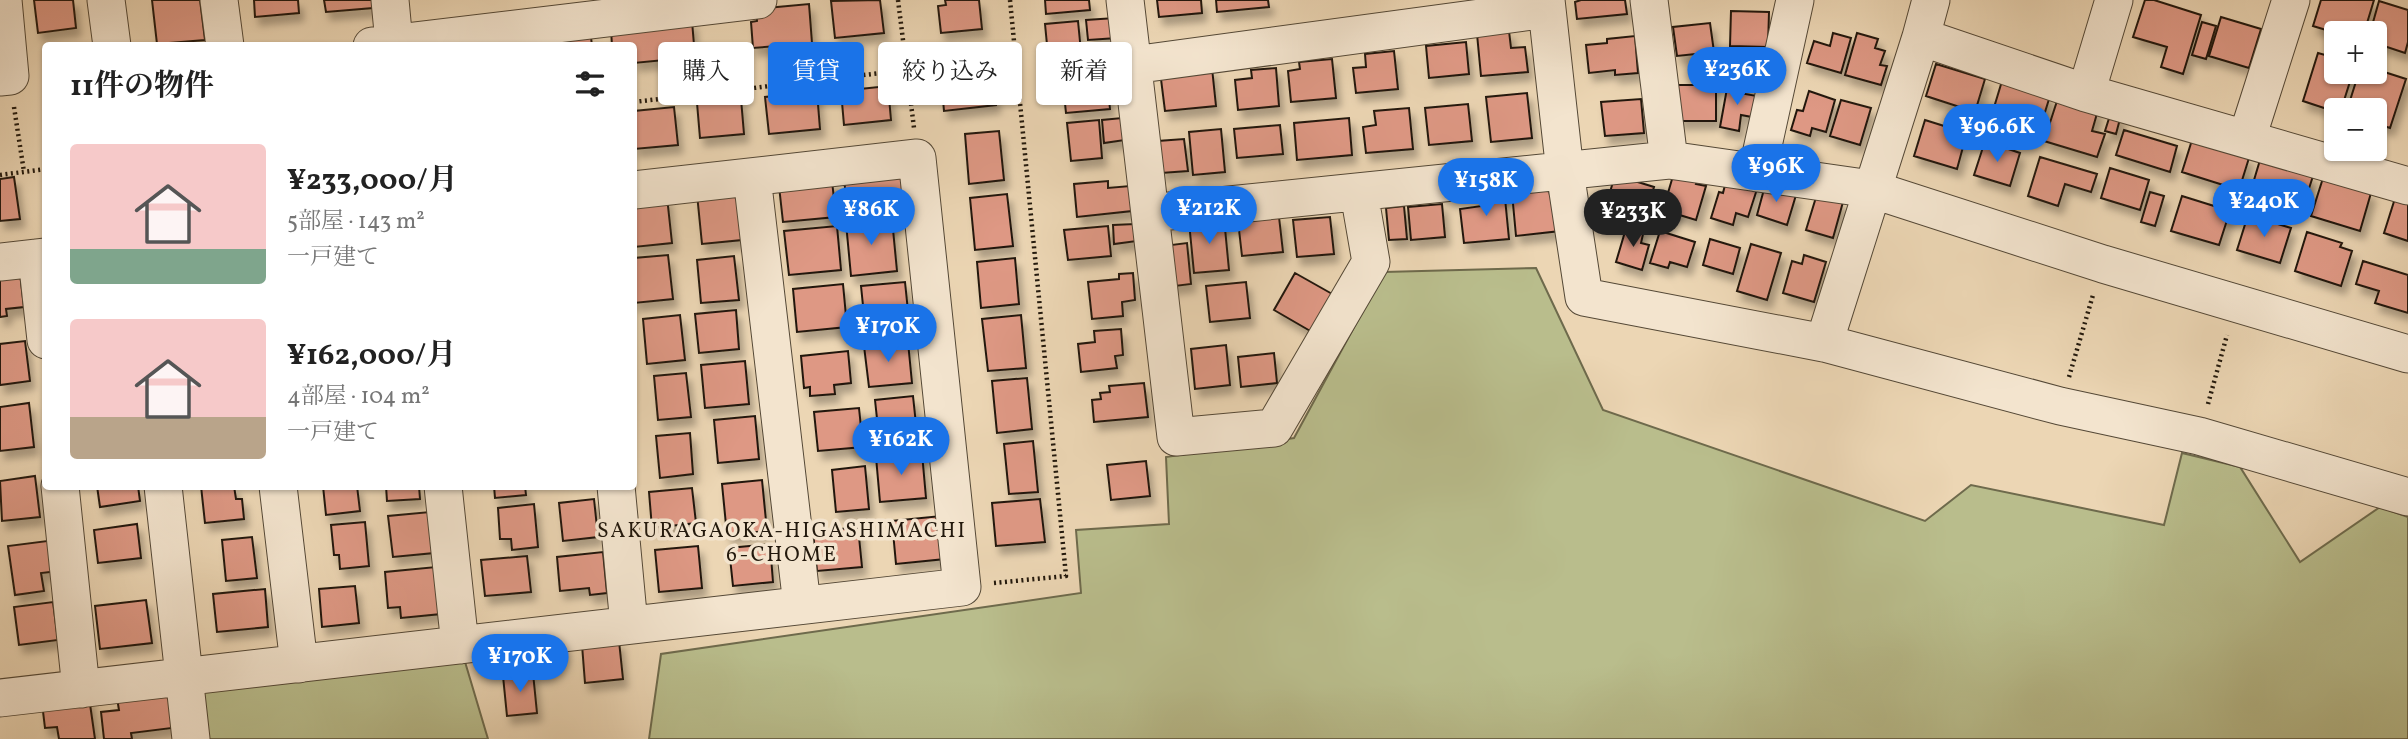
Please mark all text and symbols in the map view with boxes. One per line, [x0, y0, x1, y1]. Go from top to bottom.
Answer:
map controls [2324, 21, 2387, 161]
button: + [2324, 21, 2387, 84]
chip: 購入 [658, 42, 754, 105]
chip: 賃貸 [768, 42, 864, 105]
chip: 絞り込み [878, 42, 1022, 105]
chip: 新着 [1036, 42, 1132, 105]
pin: ¥236K [1688, 48, 1786, 107]
text: ¥236K [1703, 54, 1771, 86]
icon: filters [571, 65, 609, 103]
text: 11件の物件 [70, 66, 214, 108]
button: − [2324, 98, 2387, 161]
pin: ¥96.6K [1940, 104, 2054, 164]
text: ¥96.6K [1959, 111, 2035, 143]
pin: ¥96K [1735, 144, 1817, 204]
text: ¥96K [1748, 151, 1804, 183]
pin: ¥158K [1437, 158, 1535, 218]
text: ¥233,000/月 [287, 160, 458, 202]
text: ¥158K [1454, 165, 1518, 197]
icon: home [126, 172, 210, 256]
pin: ¥240K [2215, 180, 2313, 239]
text: ¥240K [2229, 186, 2299, 218]
pin: ¥212K [1160, 187, 1258, 246]
pin: ¥86K [830, 188, 912, 247]
pin: ¥233K [1584, 190, 1682, 249]
text: ¥212K [1177, 193, 1241, 225]
text: ¥86K [843, 194, 899, 226]
text: ¥233K [1600, 196, 1666, 228]
text: 5部屋 · 143 m² [287, 206, 425, 238]
text: 一戸建て [287, 242, 379, 274]
pin: ¥170K [839, 304, 937, 364]
text: ¥170K [856, 311, 920, 343]
text: ¥162,000/月 [287, 335, 456, 377]
icon: home [126, 347, 210, 431]
text: 4部屋 · 104 m² [287, 381, 430, 413]
text: 一戸建て [287, 417, 379, 449]
pin: ¥162K [852, 418, 950, 477]
text: ¥162K [868, 424, 934, 456]
district label: SAKURAGAOKA-HIGASHIMACHI 6-CHOME [597, 517, 967, 570]
pin: ¥170K [471, 634, 569, 694]
text: ¥170K [488, 641, 552, 673]

